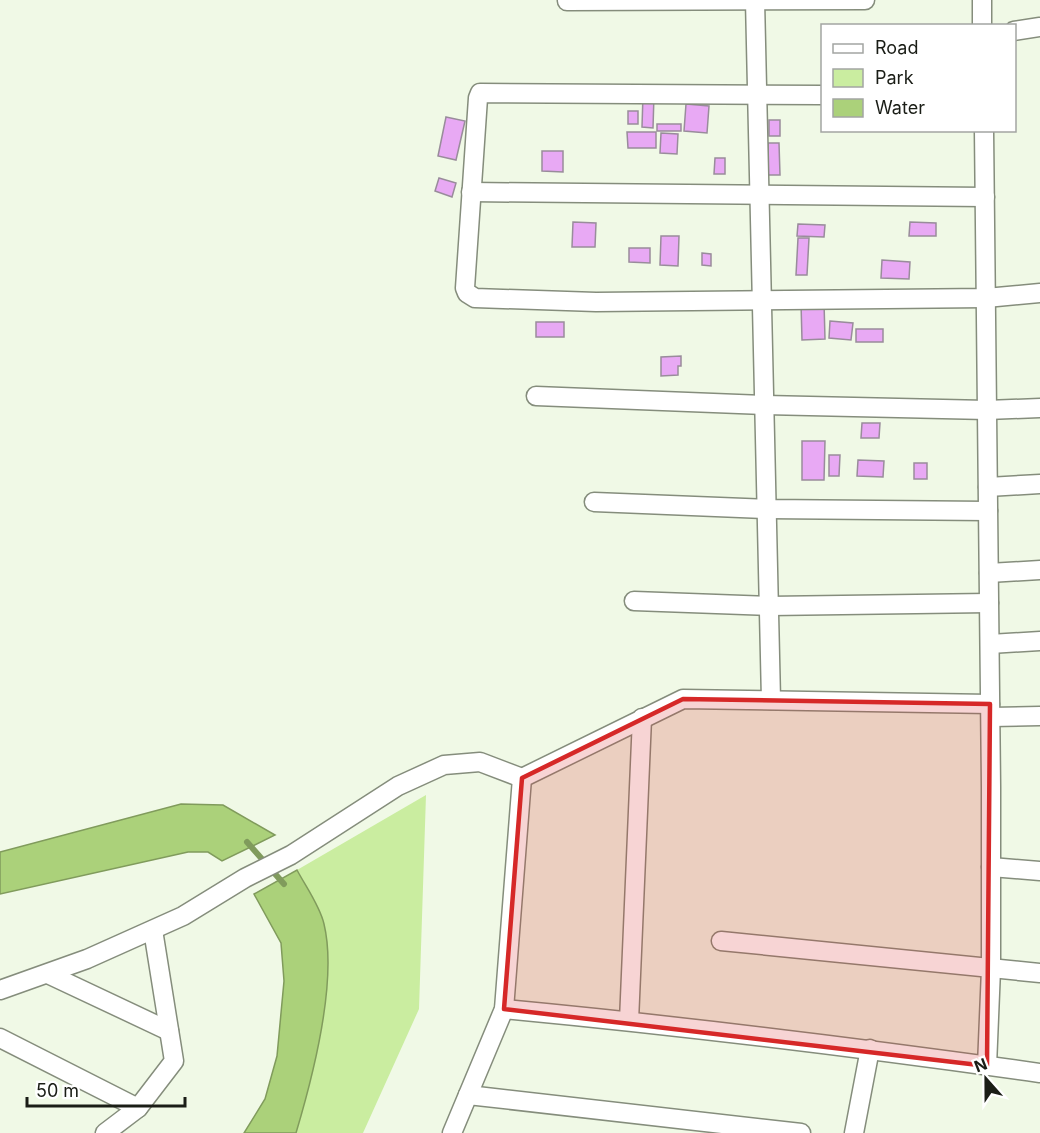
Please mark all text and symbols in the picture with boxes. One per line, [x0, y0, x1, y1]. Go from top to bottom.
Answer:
legend [821, 24, 1016, 132]
text: Road [875, 37, 918, 58]
text: Park [875, 67, 914, 88]
text: Water [875, 97, 925, 118]
north arrow [956, 1049, 1016, 1109]
text: N [971, 1053, 990, 1077]
scale bar [27, 1070, 184, 1108]
text: 50 m [36, 1080, 79, 1101]

